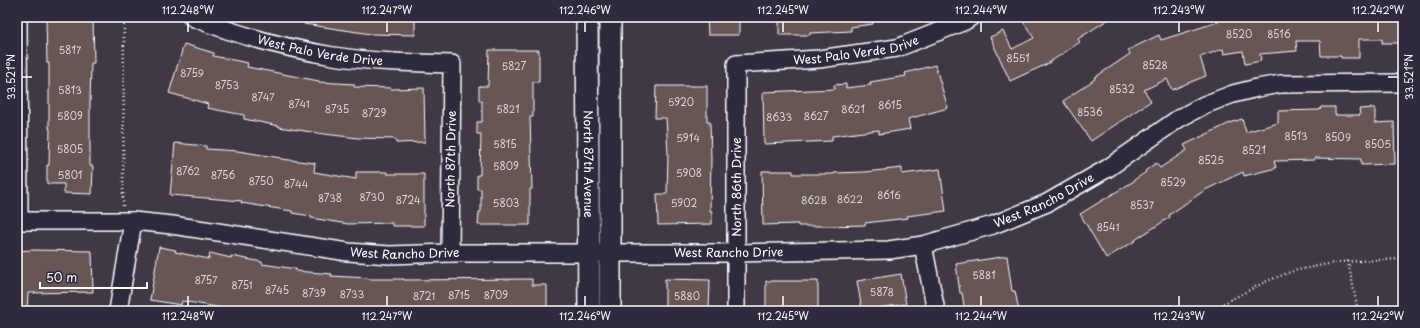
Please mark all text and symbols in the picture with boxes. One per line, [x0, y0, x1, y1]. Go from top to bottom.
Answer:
text: 112.248°W [162, 2, 215, 17]
text: 112.247°W [362, 2, 413, 17]
text: 112.246°W [559, 2, 612, 17]
text: 112.245°W [757, 2, 809, 17]
text: 112.244°W [955, 2, 1008, 17]
text: 112.243°W [1153, 2, 1206, 17]
text: 112.242°W [1352, 2, 1405, 17]
house number: 8520 [1226, 26, 1252, 41]
house number: 8516 [1267, 26, 1291, 41]
street label: West Palo Verde Drive [256, 30, 384, 69]
street label: West Palo Verde Drive [793, 30, 921, 69]
house number: 5817 [59, 42, 82, 57]
house number: 8551 [1006, 50, 1030, 65]
text: 33.521°N [3, 54, 18, 100]
text: 33.521°N [1401, 54, 1416, 100]
house number: 8528 [1142, 57, 1168, 72]
house number: 5827 [502, 58, 526, 73]
house number: 8759 [180, 65, 204, 80]
house number: 8753 [215, 77, 239, 92]
house number: 8532 [1109, 81, 1135, 96]
house number: 5813 [58, 82, 82, 97]
house number: 8747 [251, 89, 275, 104]
house number: 5920 [668, 94, 694, 109]
house number: 8741 [288, 96, 310, 111]
house number: 8615 [878, 97, 902, 112]
house number: 8735 [325, 101, 349, 116]
house number: 5821 [496, 101, 520, 116]
house number: 8621 [841, 101, 865, 116]
house number: 8536 [1077, 104, 1103, 119]
house number: 8729 [362, 105, 386, 120]
house number: 5809 [57, 108, 83, 123]
house number: 8627 [804, 108, 829, 123]
house number: 8633 [766, 109, 792, 124]
street label: North 87th Drive [440, 110, 460, 208]
street label: North 87th Avenue [580, 110, 598, 218]
house number: 8513 [1284, 128, 1308, 143]
house number: 8509 [1325, 129, 1351, 144]
house number: 5914 [676, 130, 700, 145]
house number: 5815 [493, 136, 517, 151]
house number: 8505 [1365, 136, 1391, 151]
street label: North 86th Drive [727, 137, 745, 237]
house number: 5805 [57, 141, 83, 156]
house number: 8521 [1242, 142, 1266, 157]
house number: 8525 [1198, 152, 1224, 167]
house number: 5809 [493, 158, 519, 173]
house number: 8762 [176, 163, 200, 178]
house number: 5908 [676, 165, 702, 180]
house number: 5801 [58, 167, 82, 182]
house number: 8756 [211, 167, 235, 182]
street label: West Rancho Drive [991, 168, 1097, 232]
house number: 8750 [248, 173, 274, 188]
house number: 8529 [1160, 174, 1186, 189]
house number: 8744 [284, 176, 309, 191]
house number: 8616 [877, 187, 901, 202]
house number: 8730 [359, 189, 385, 204]
house number: 8738 [318, 190, 342, 205]
house number: 8622 [837, 191, 863, 206]
house number: 8724 [395, 192, 421, 207]
house number: 8628 [801, 192, 827, 207]
house number: 5803 [493, 195, 519, 210]
house number: 5902 [671, 195, 697, 210]
house number: 8537 [1130, 197, 1155, 212]
house number: 8541 [1096, 219, 1120, 234]
street label: West Rancho Drive [349, 242, 459, 263]
street label: West Rancho Drive [674, 242, 783, 261]
scale bar [40, 264, 147, 290]
house number: 5881 [972, 267, 996, 282]
text: 50 m [46, 268, 77, 286]
house number: 8757 [194, 272, 218, 287]
house number: 8751 [231, 277, 253, 292]
house number: 8745 [265, 282, 289, 297]
house number: 5878 [870, 284, 894, 299]
house number: 8739 [302, 285, 326, 300]
house number: 8733 [340, 286, 365, 301]
house number: 8715 [448, 287, 470, 302]
house number: 8709 [484, 287, 508, 302]
house number: 8721 [413, 288, 435, 303]
house number: 5880 [674, 288, 700, 303]
text: 112.248°W [162, 308, 215, 323]
text: 112.247°W [362, 308, 413, 323]
text: 112.246°W [559, 308, 612, 323]
text: 112.245°W [757, 308, 809, 323]
text: 112.244°W [955, 308, 1008, 323]
text: 112.243°W [1153, 308, 1206, 323]
text: 112.242°W [1352, 308, 1405, 323]

